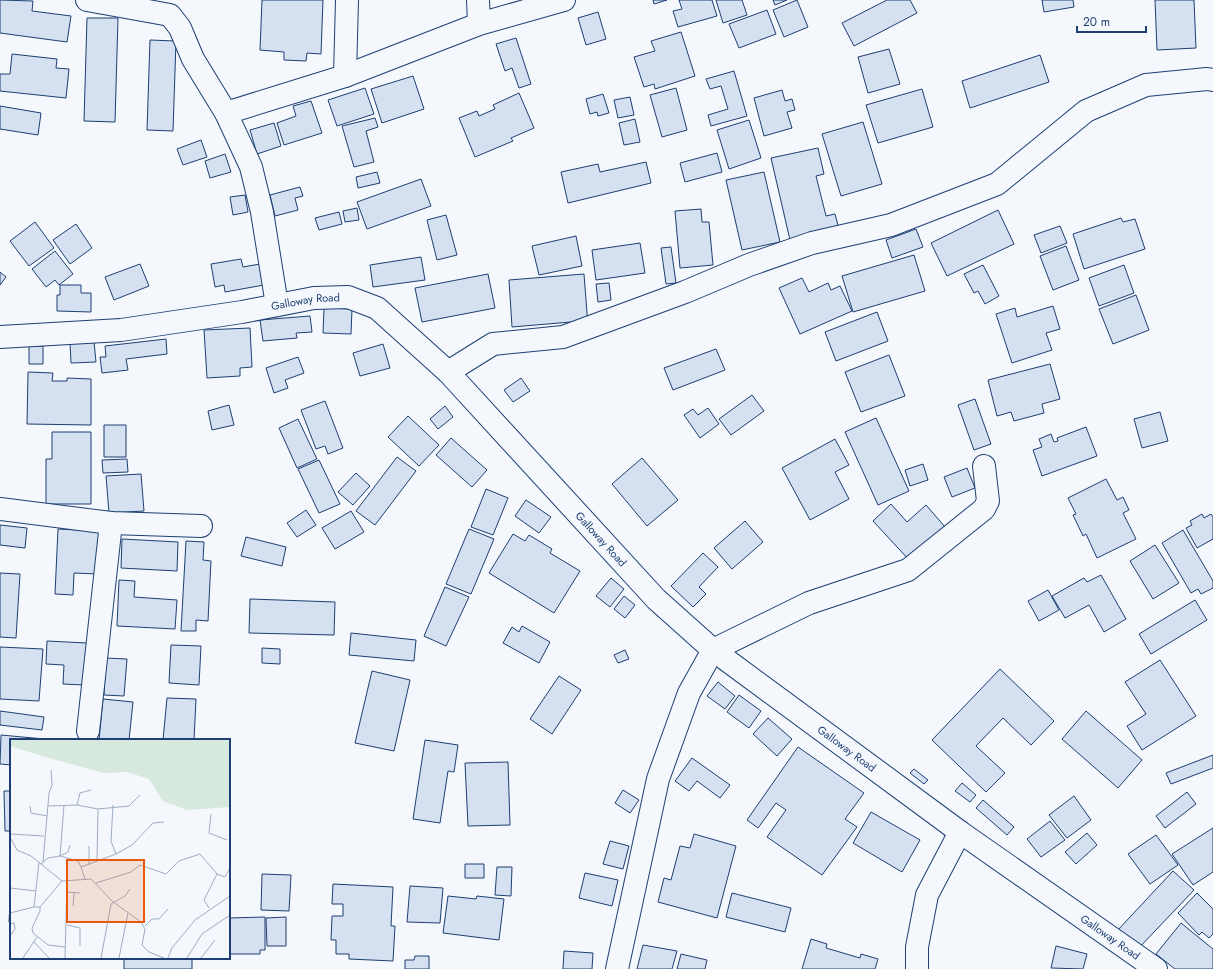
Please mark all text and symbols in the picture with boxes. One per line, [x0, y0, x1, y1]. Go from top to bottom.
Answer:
scale bar [1077, 8, 1146, 34]
text: 20 m [1083, 13, 1110, 31]
street label: Galloway Road [270, 289, 340, 314]
street label: Galloway Road [572, 508, 630, 570]
street label: Galloway Road [814, 722, 879, 776]
inset map [10, 739, 230, 959]
street label: Galloway Road [1077, 911, 1143, 963]

